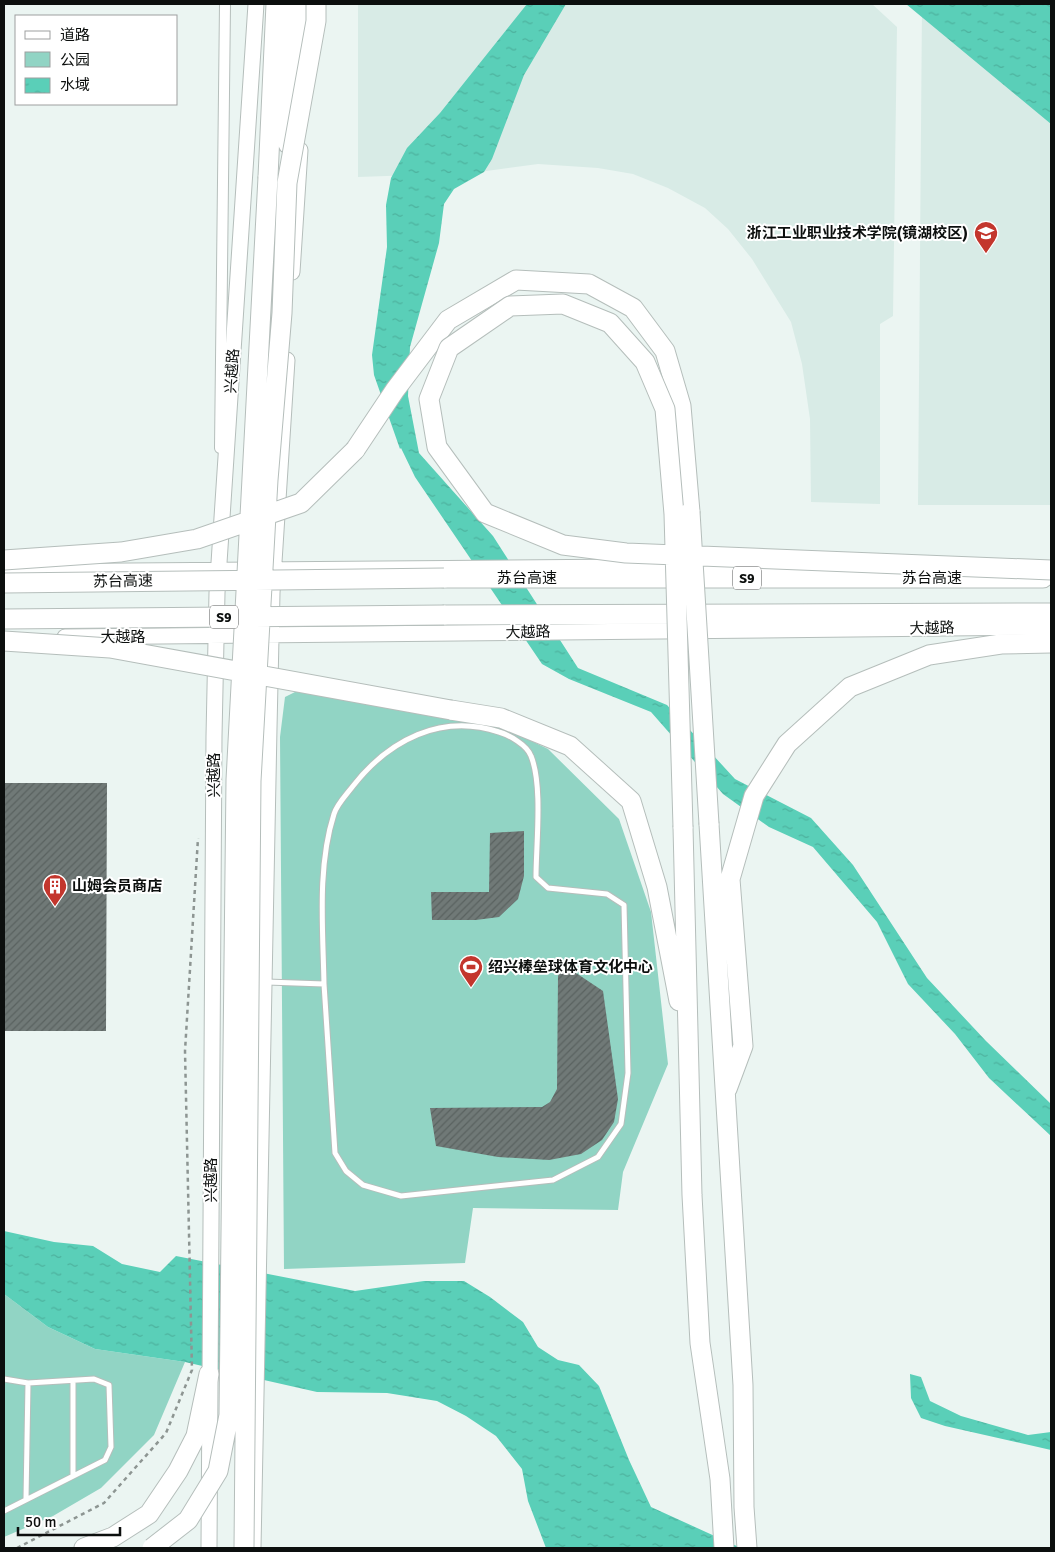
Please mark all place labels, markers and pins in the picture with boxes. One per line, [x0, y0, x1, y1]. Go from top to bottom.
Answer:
school or university icon: 浙江工业职业技术学院(镜湖校区) [973, 220, 999, 254]
place label: 浙江工业职业技术学院(镜湖校区) [747, 224, 968, 242]
building icon: 山姆会员商店 [42, 873, 68, 907]
place label: 山姆会员商店 [72, 877, 162, 895]
sports icon: 绍兴棒垒球体育文化中心 [458, 954, 484, 988]
place label: 绍兴棒垒球体育文化中心 [488, 958, 653, 976]

